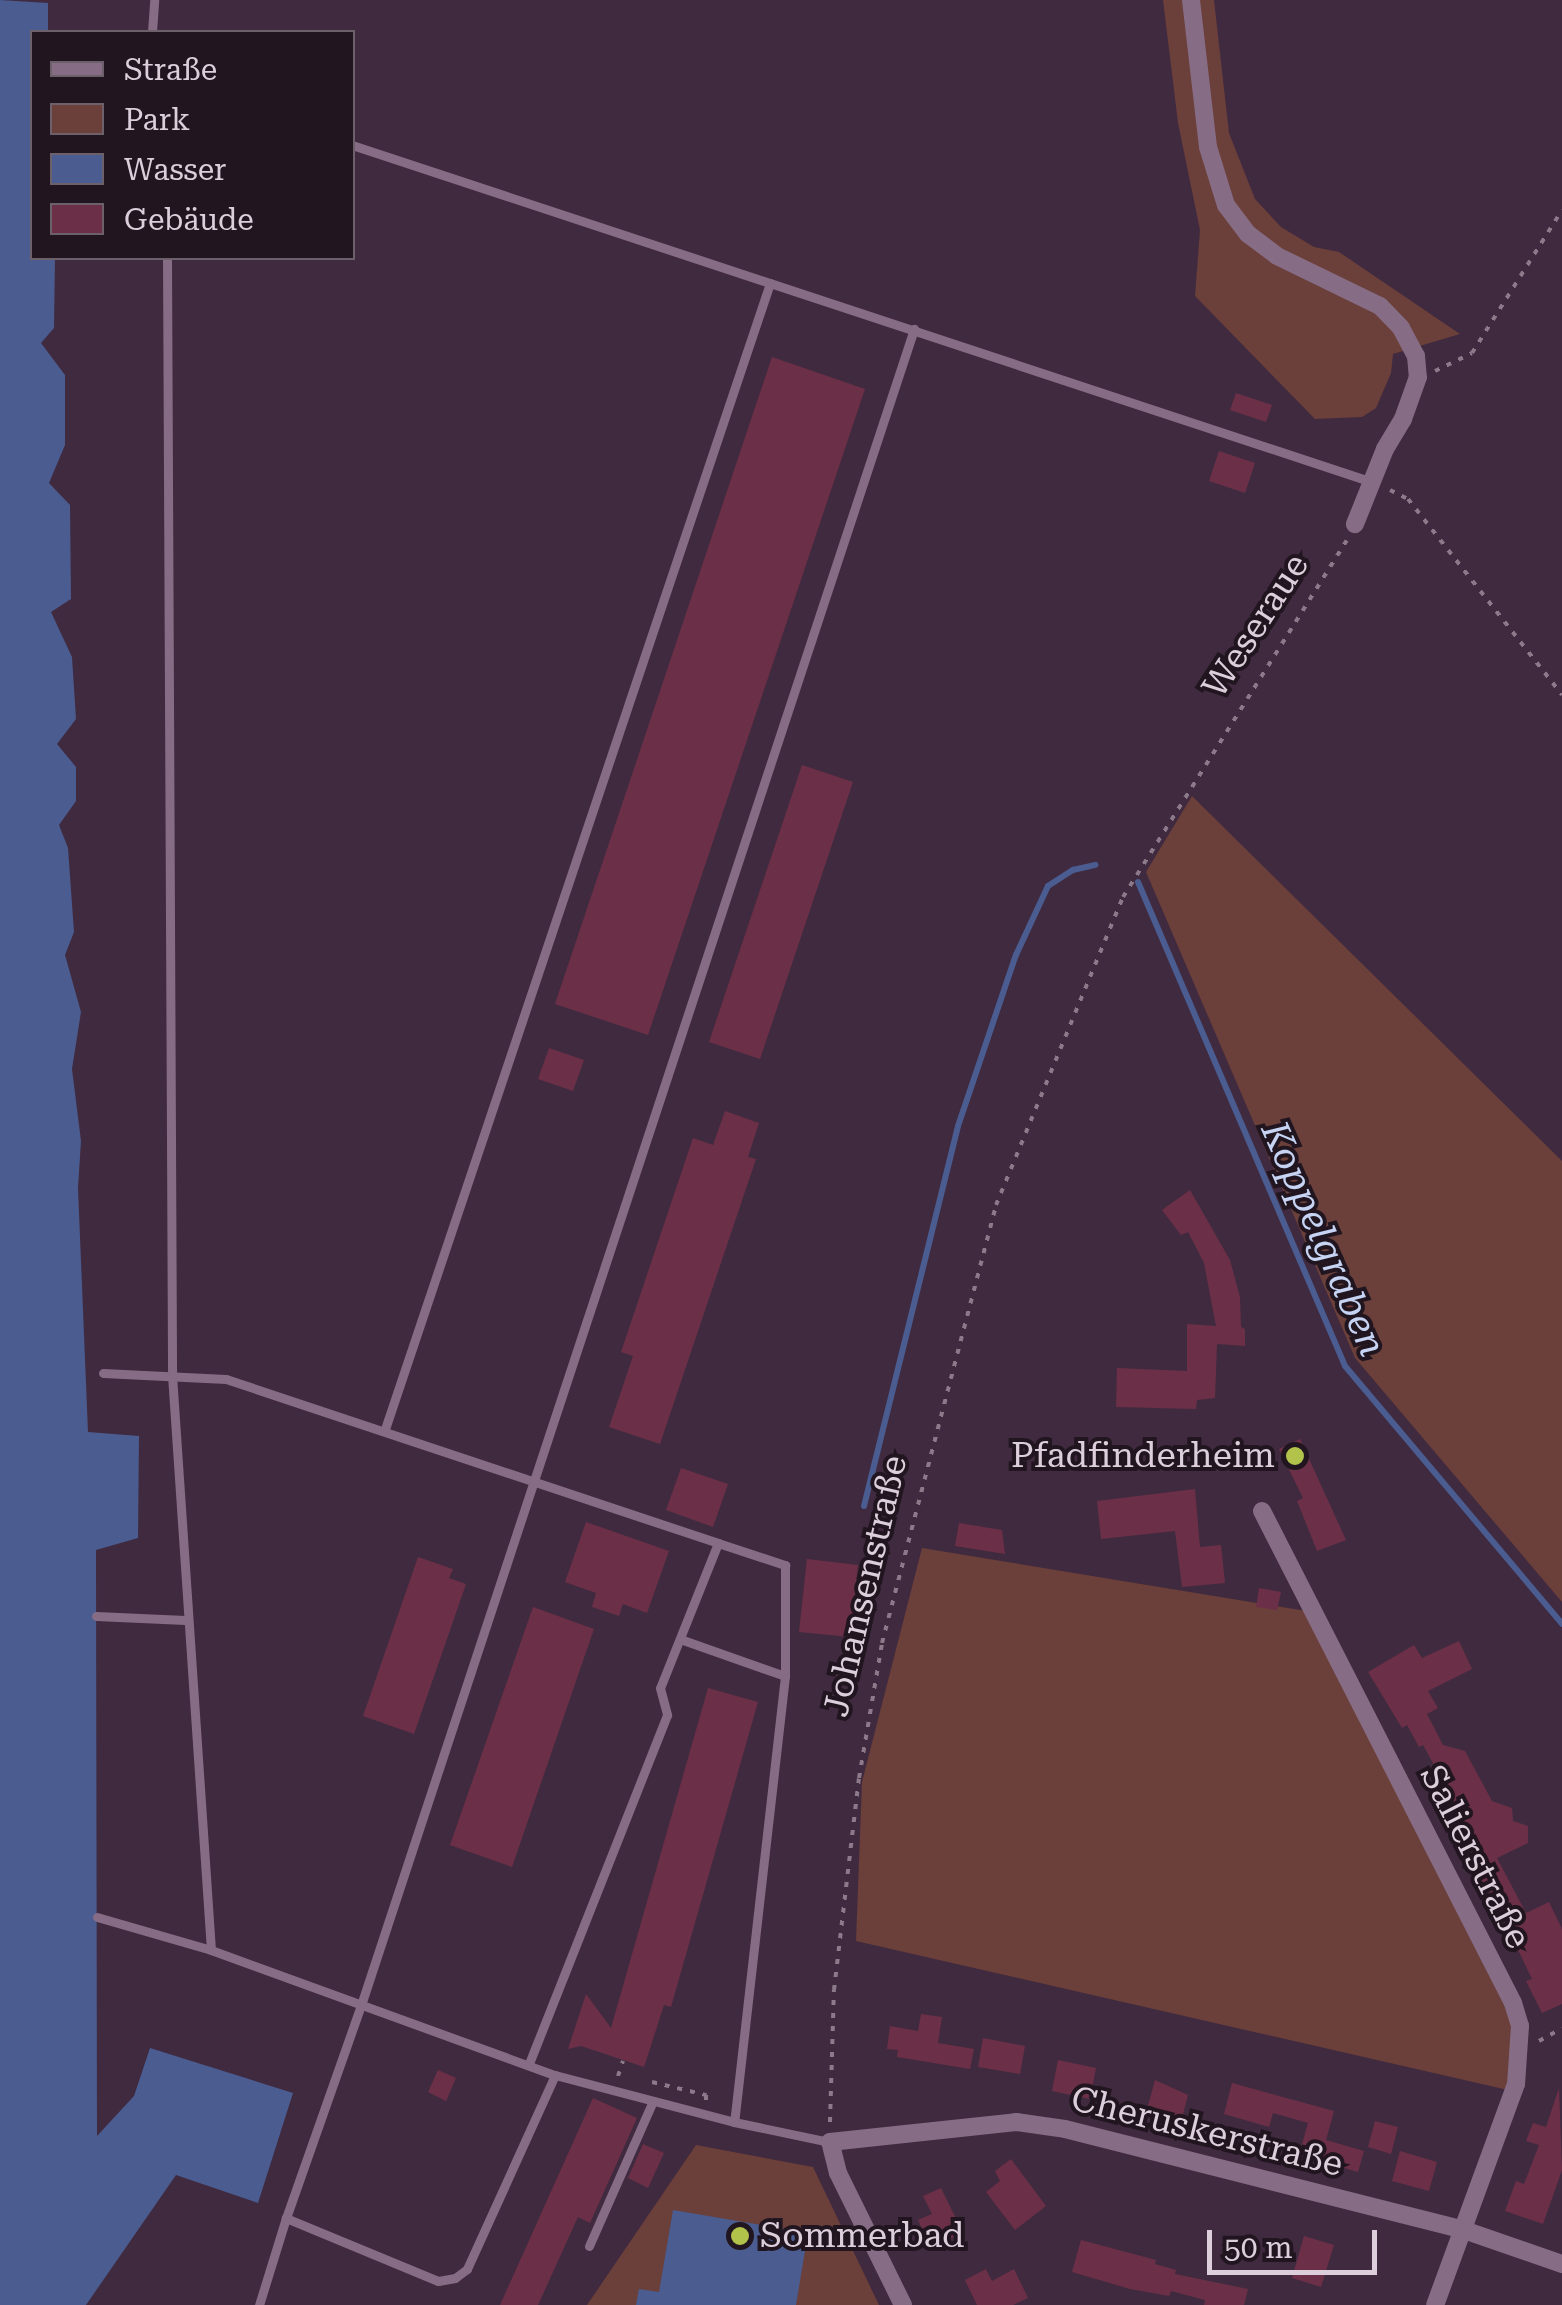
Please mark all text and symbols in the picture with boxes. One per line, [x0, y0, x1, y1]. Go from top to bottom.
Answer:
legend [30, 30, 355, 260]
text: Straße [124, 52, 217, 87]
text: Park [124, 102, 190, 137]
text: Wasser [124, 152, 226, 187]
text: Gebäude [124, 202, 254, 237]
street label: Weseraue [1194, 546, 1318, 706]
water label: Koppelgraben [1251, 1115, 1395, 1363]
place label: Pfadfinderheim [1011, 1435, 1275, 1477]
marker: Pfadfinderheim [1284, 1445, 1306, 1467]
street label: Johansenstraße [816, 1451, 916, 1721]
street label: Salierstraße [1411, 1758, 1539, 1956]
street label: Cheruskerstraße [1067, 2078, 1347, 2186]
scale bar [1212, 2210, 1382, 2272]
place label: Sommerbad [760, 2215, 965, 2257]
marker: Sommerbad [729, 2225, 751, 2247]
text: 50 m [1224, 2230, 1293, 2265]

